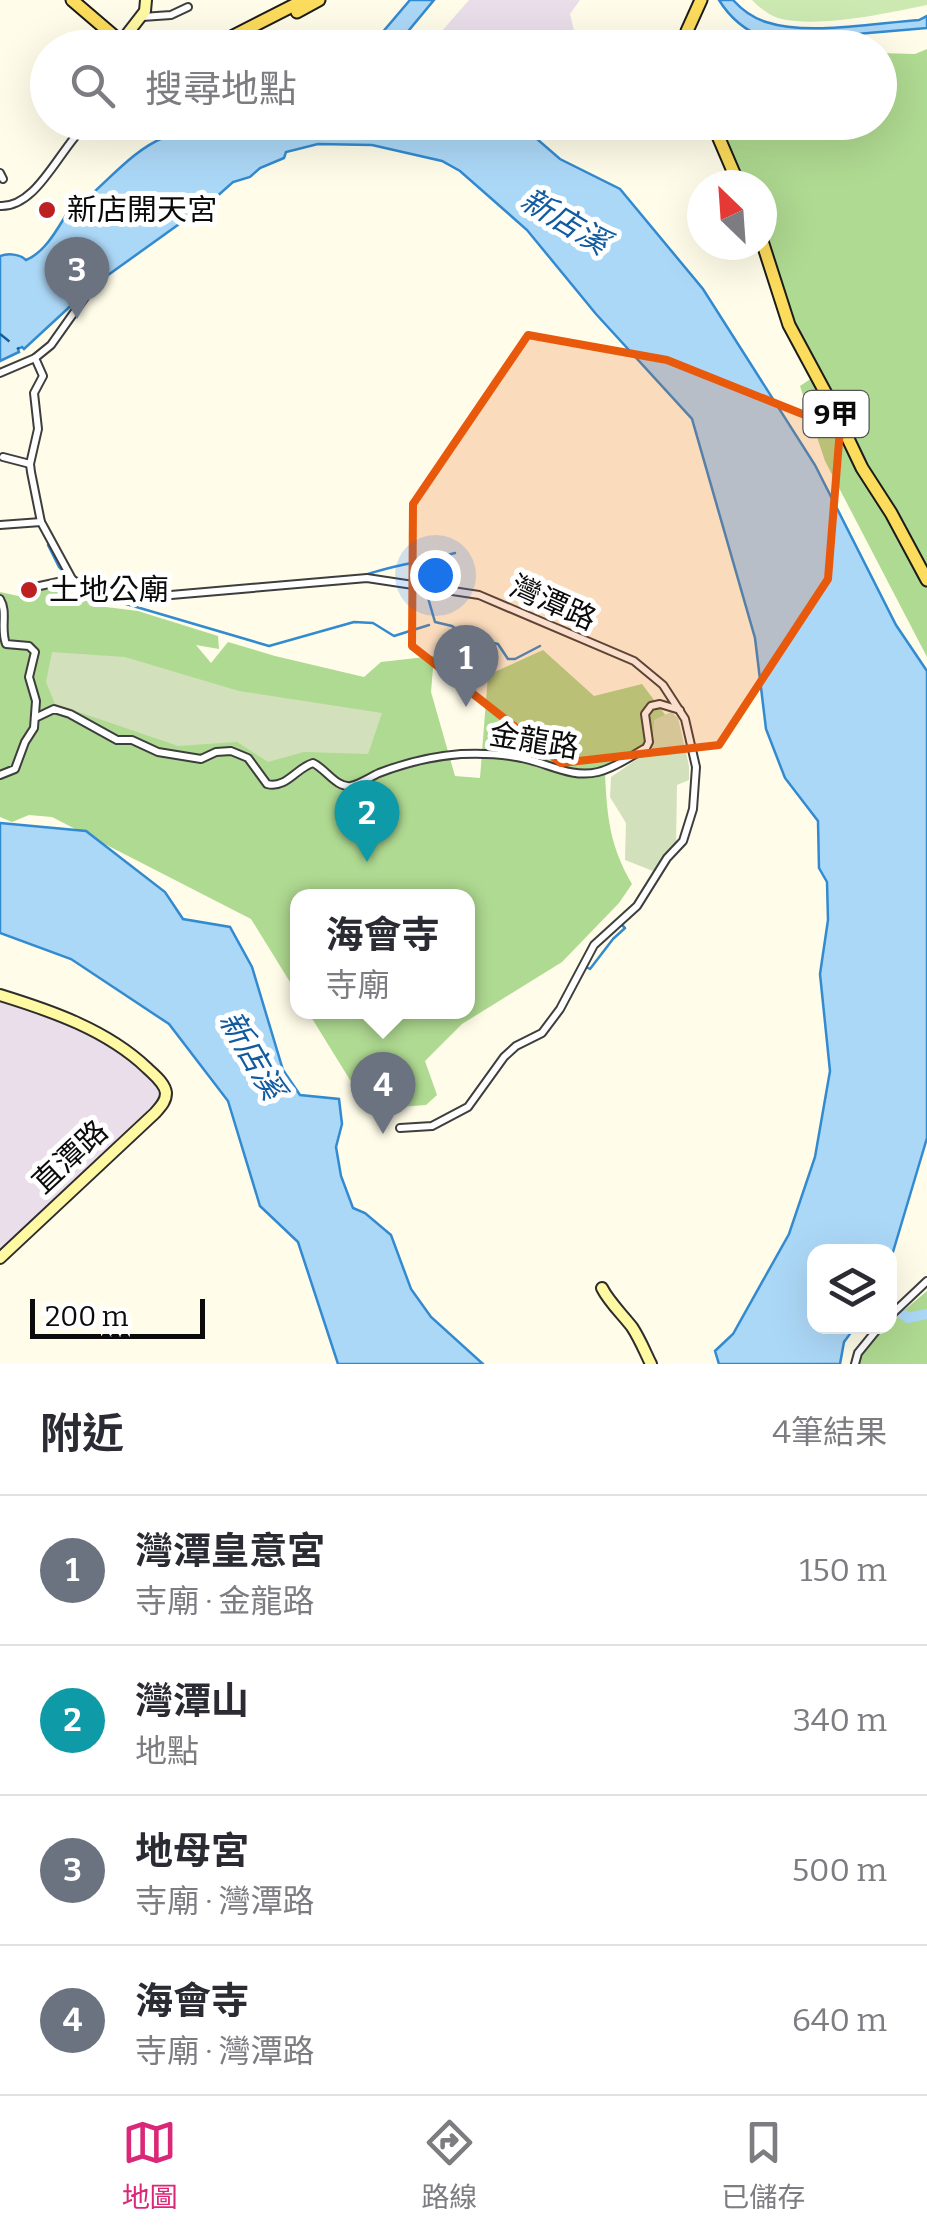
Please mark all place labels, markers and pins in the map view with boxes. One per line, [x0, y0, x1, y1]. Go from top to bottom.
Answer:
place label: 新店開天宮 [67, 192, 217, 228]
marker: 新店開天宮 [36, 199, 58, 221]
pin: 3 [44, 236, 110, 319]
place label: 土地公廟 [49, 572, 169, 608]
marker: 土地公廟 [18, 579, 40, 601]
pin: 1 [434, 624, 498, 707]
pin: 2 [334, 780, 400, 862]
pin: 4 [350, 1052, 416, 1134]

